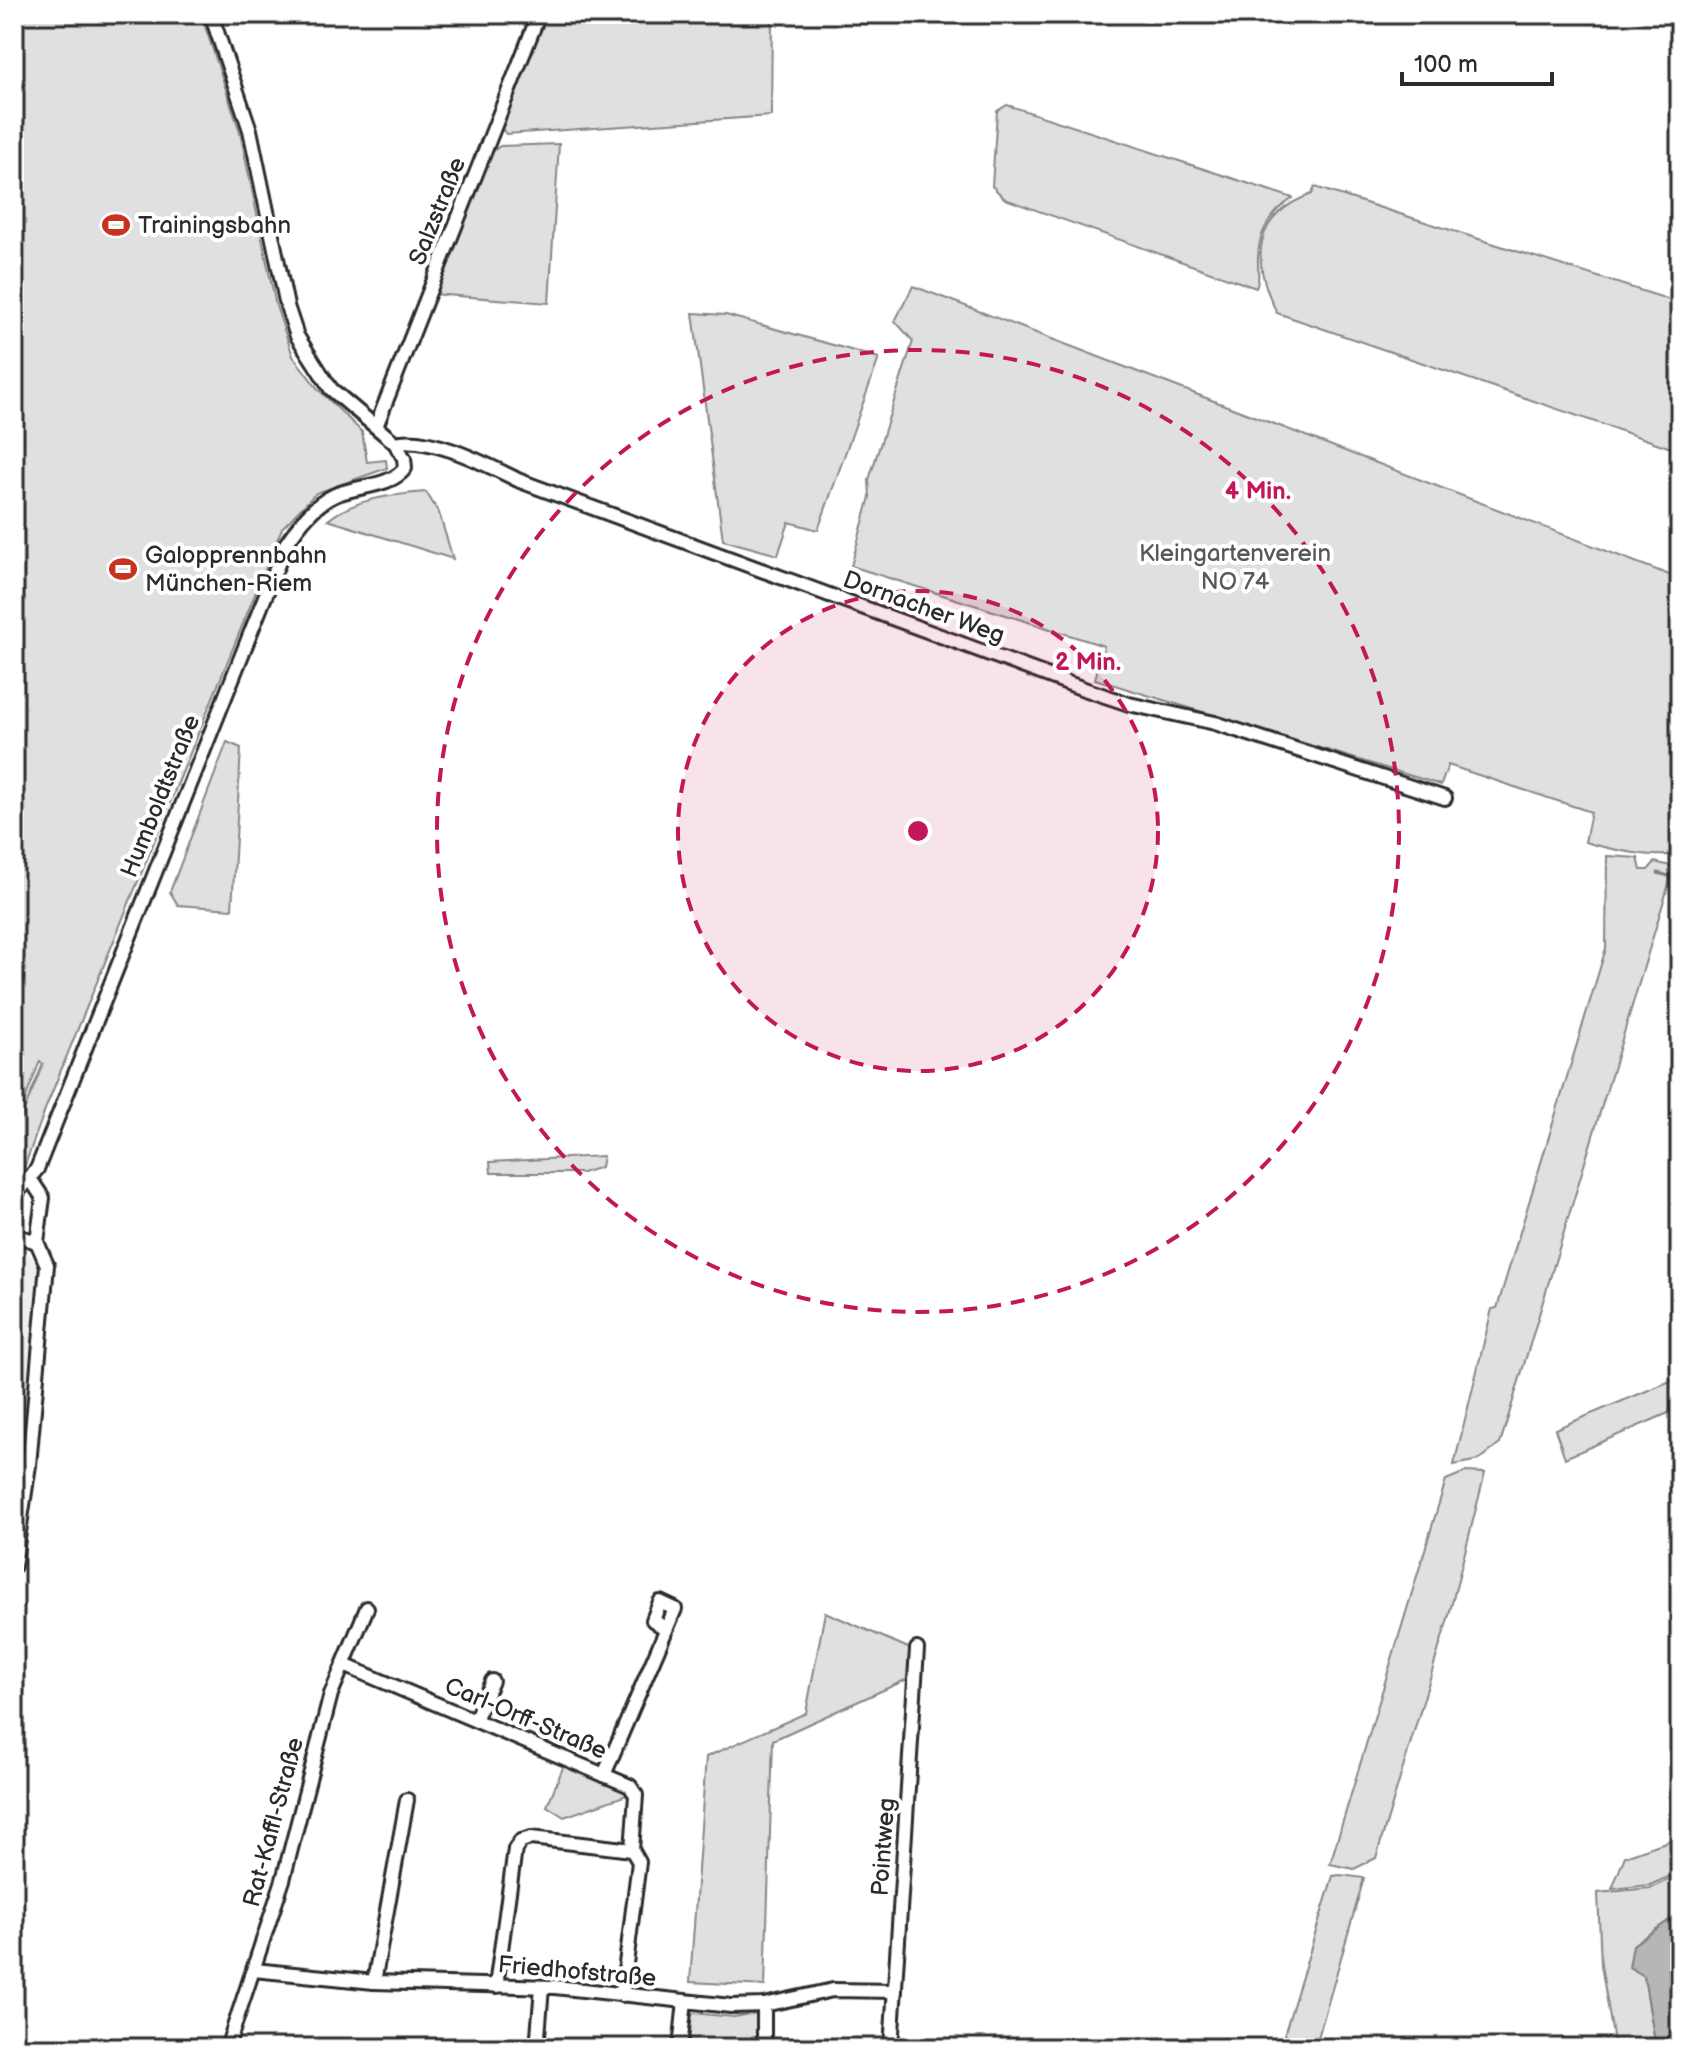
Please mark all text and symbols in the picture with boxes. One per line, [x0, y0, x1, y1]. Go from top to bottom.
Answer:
scale bar [1402, 36, 1552, 86]
text: 100 m [1414, 50, 1478, 79]
street label: Salzstraße [403, 153, 472, 269]
sports icon: Trainingsbahn [101, 210, 131, 240]
place label: Trainingsbahn [138, 211, 291, 240]
text: 4 Min. [1225, 477, 1291, 506]
park label: Kleingartenverein NO 74 [1139, 539, 1331, 596]
place label: Galopprennbahn München-Riem [145, 541, 327, 598]
sports icon: Galopprennbahn München-Riem [108, 554, 138, 584]
street label: Dornacher Weg [839, 565, 1008, 650]
text: 2 Min. [1055, 648, 1121, 677]
street label: Humboldtstraße [115, 711, 206, 882]
centre of rings [904, 817, 932, 845]
street label: Carl-Orff-Straße [440, 1671, 611, 1766]
street label: Rat-Kaffl-Straße [237, 1734, 310, 1910]
street label: Pointweg [866, 1797, 901, 1897]
street label: Friedhofstraße [497, 1950, 657, 1993]

